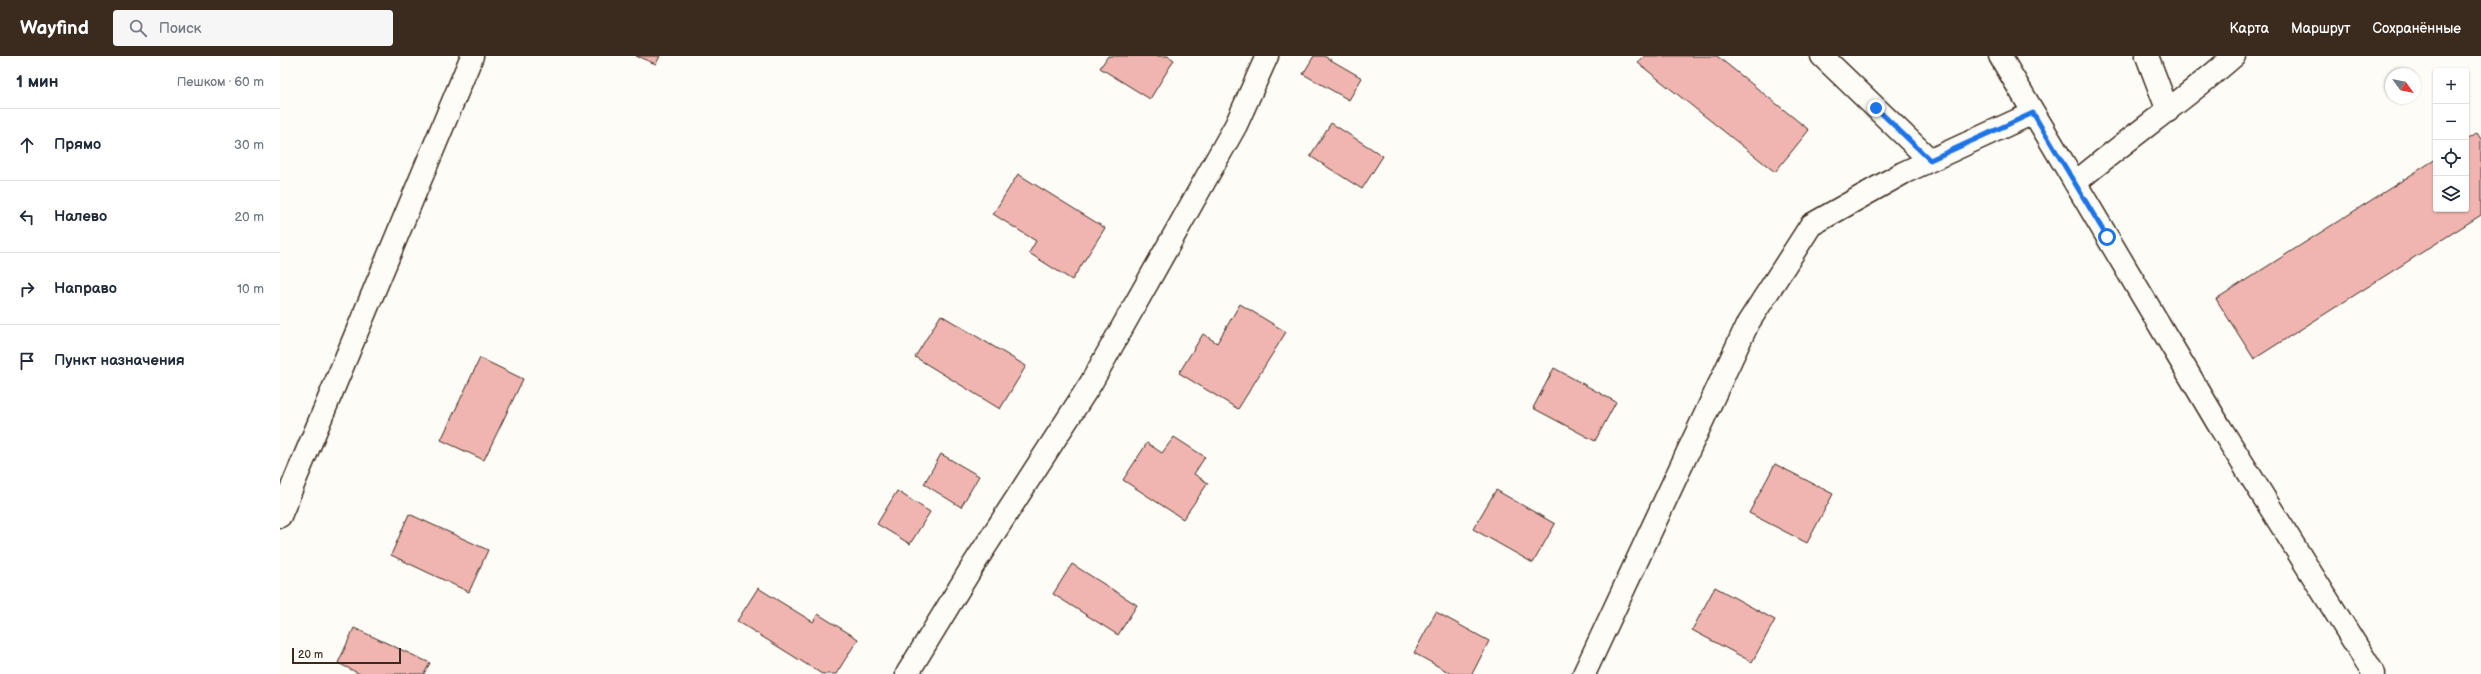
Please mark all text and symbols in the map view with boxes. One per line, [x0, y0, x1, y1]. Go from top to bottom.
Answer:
search box [113, 10, 393, 46]
text: Wayfind [20, 17, 89, 40]
icon: search [127, 17, 149, 39]
text: Поиск [159, 19, 202, 38]
text: Карта [2230, 20, 2269, 37]
text: Маршрут [2291, 20, 2351, 37]
text: Сохранённые [2373, 20, 2461, 37]
north arrow [2385, 68, 2421, 104]
map controls [2433, 68, 2469, 212]
button: + [2433, 68, 2469, 104]
text: 1 мин [16, 72, 58, 92]
text: Пешком · 60 m [177, 74, 264, 90]
route end [1867, 99, 1885, 117]
button: − [2433, 104, 2469, 140]
icon: ahead [16, 134, 38, 156]
text: Прямо [54, 135, 101, 154]
text: 30 m [234, 137, 264, 153]
button: locate [2433, 140, 2469, 176]
button: layers [2433, 176, 2469, 212]
icon: left [16, 206, 38, 228]
text: Налево [54, 207, 107, 226]
text: 20 m [234, 209, 264, 225]
route start [2098, 228, 2116, 246]
icon: right [16, 278, 38, 300]
text: Направо [54, 279, 117, 298]
text: 10 m [237, 281, 264, 297]
icon: arrive [16, 350, 38, 372]
text: Пункт назначения [54, 351, 185, 370]
scale bar [292, 646, 401, 665]
text: 20 m [298, 648, 323, 661]

